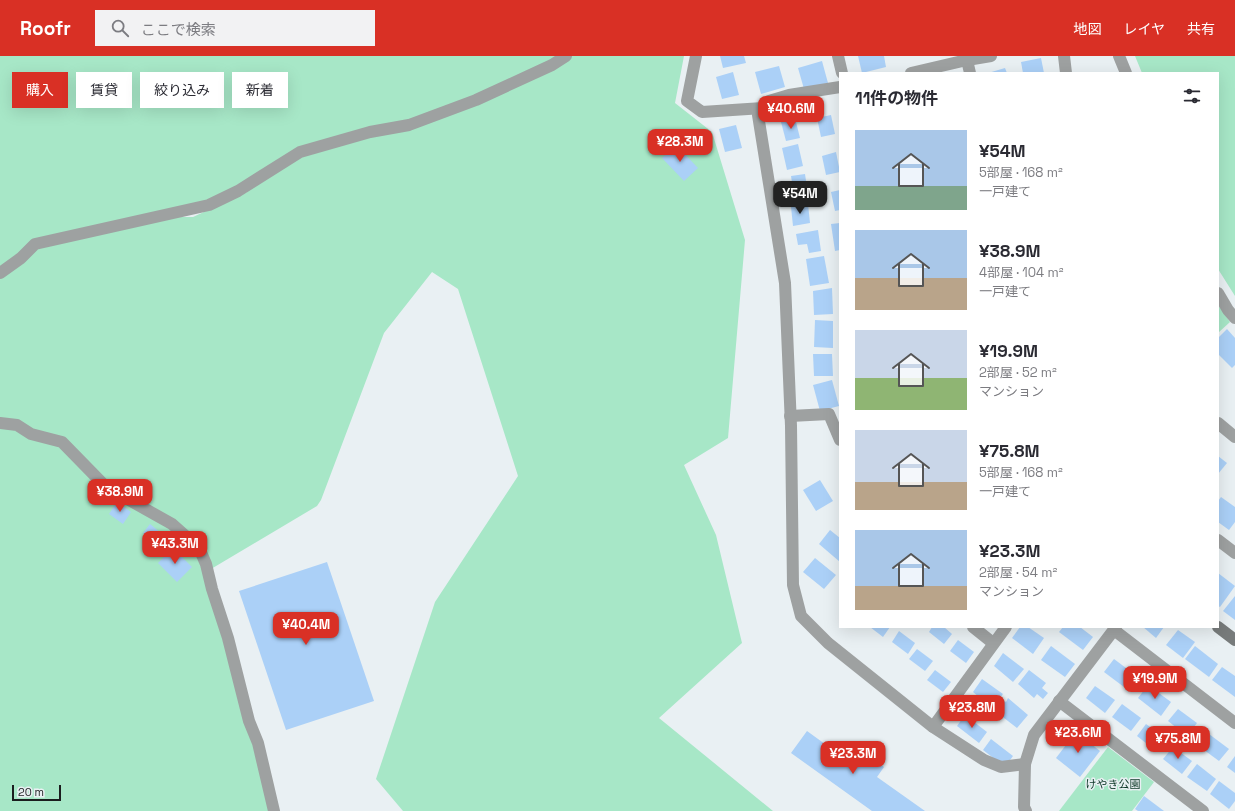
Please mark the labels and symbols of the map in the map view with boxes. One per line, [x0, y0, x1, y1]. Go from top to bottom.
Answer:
pin: ¥40.6M [758, 96, 824, 130]
pin: ¥28.3M [647, 129, 713, 163]
pin: ¥54M [776, 181, 824, 215]
pin: ¥38.9M [87, 479, 153, 513]
pin: ¥43.3M [142, 531, 208, 565]
pin: ¥40.4M [273, 612, 339, 646]
pin: ¥19.9M [1122, 666, 1188, 700]
pin: ¥23.8M [939, 695, 1005, 729]
pin: ¥23.6M [1045, 720, 1111, 754]
pin: ¥75.8M [1145, 726, 1211, 760]
pin: ¥23.3M [820, 741, 886, 775]
park label: けやき公園 [1086, 777, 1141, 791]
scale bar [12, 783, 61, 802]

